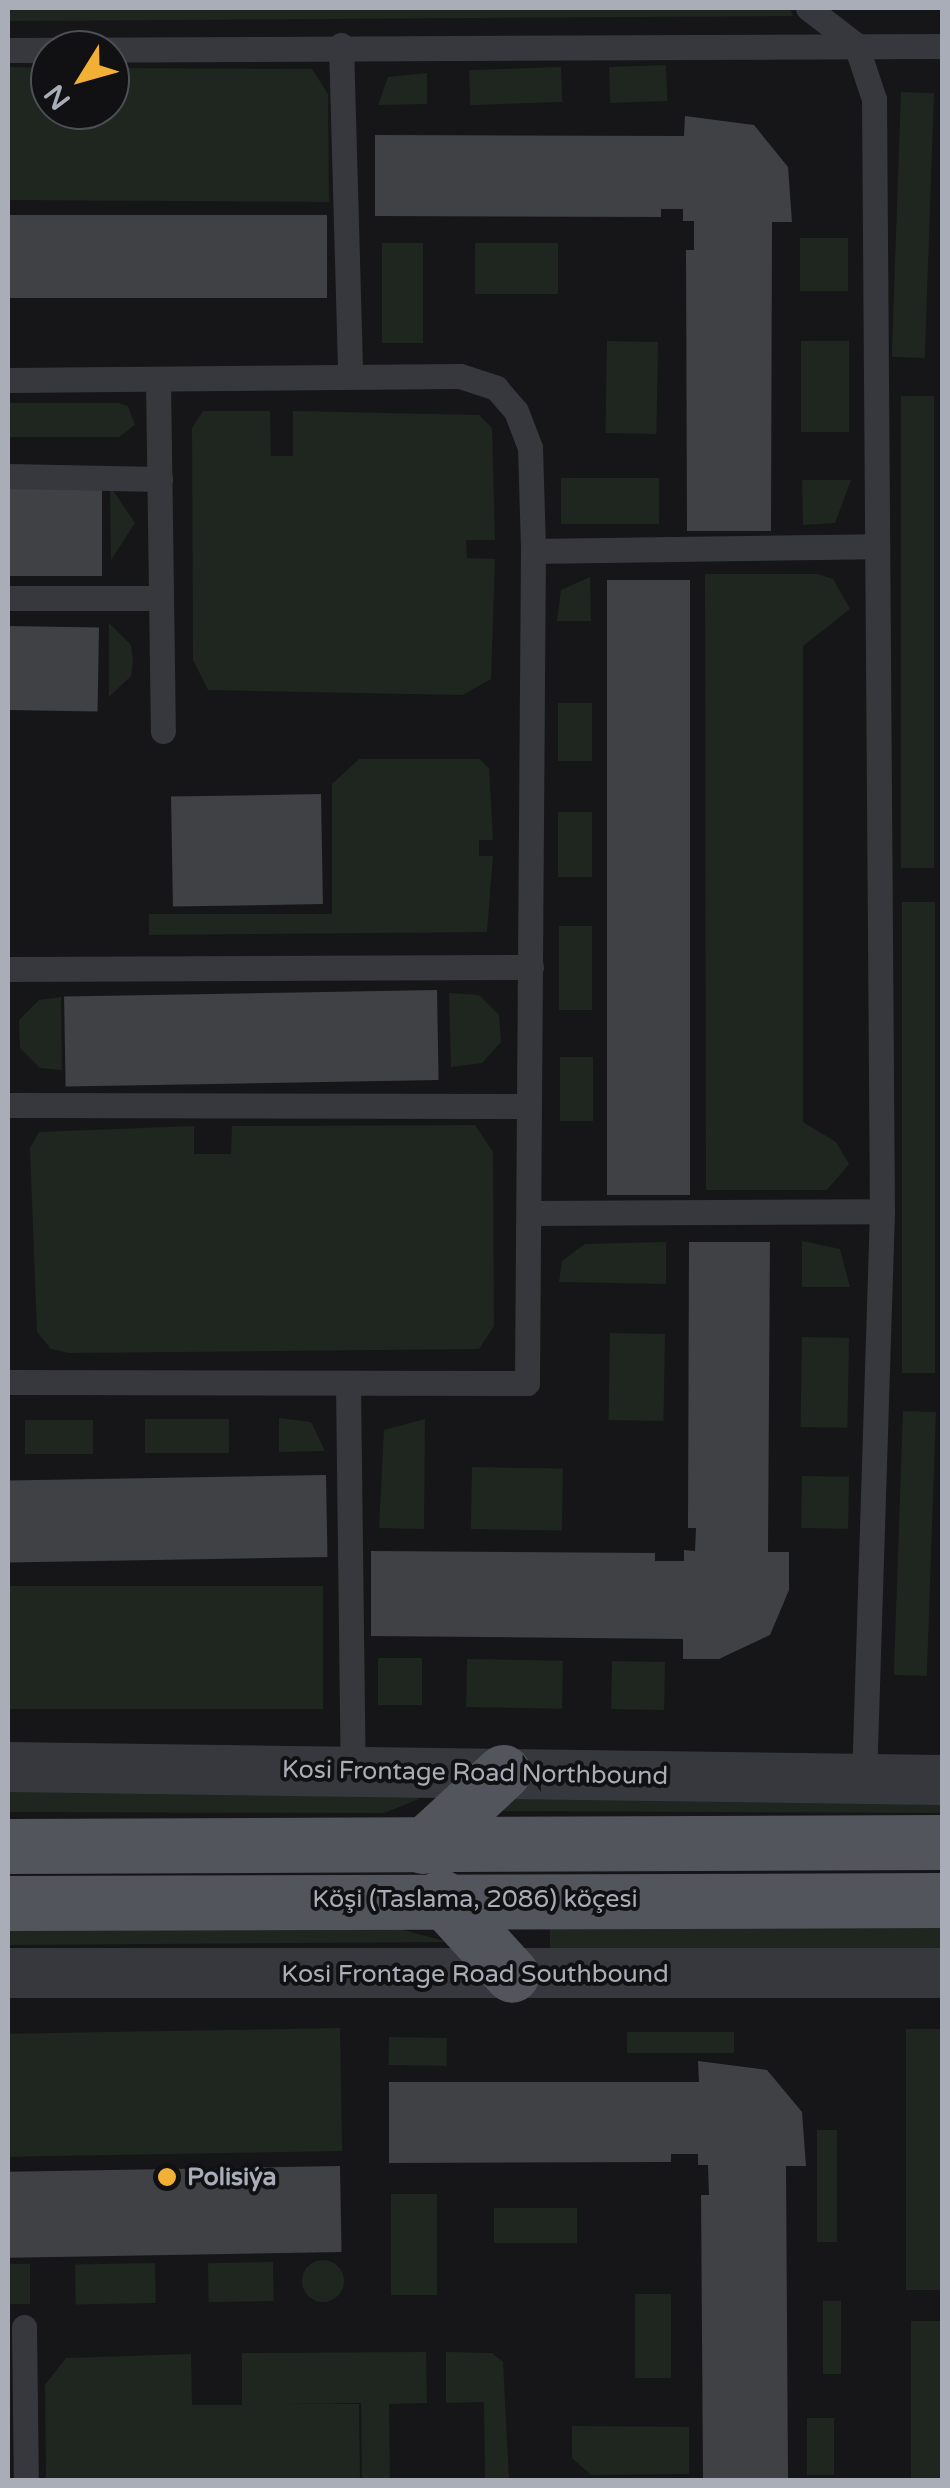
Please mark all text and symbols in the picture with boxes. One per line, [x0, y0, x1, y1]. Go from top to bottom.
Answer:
north arrow [30, 30, 130, 130]
text: N [37, 78, 78, 116]
street label: Kosi Frontage Road Northbound [282, 1755, 668, 1791]
street label: Köşi (Taslama, 2086) köçesi [312, 1884, 638, 1914]
street label: Kosi Frontage Road Southbound [281, 1959, 669, 1989]
place label: Polisiýa [187, 2162, 277, 2192]
marker: Polisiýa [156, 2166, 178, 2188]

